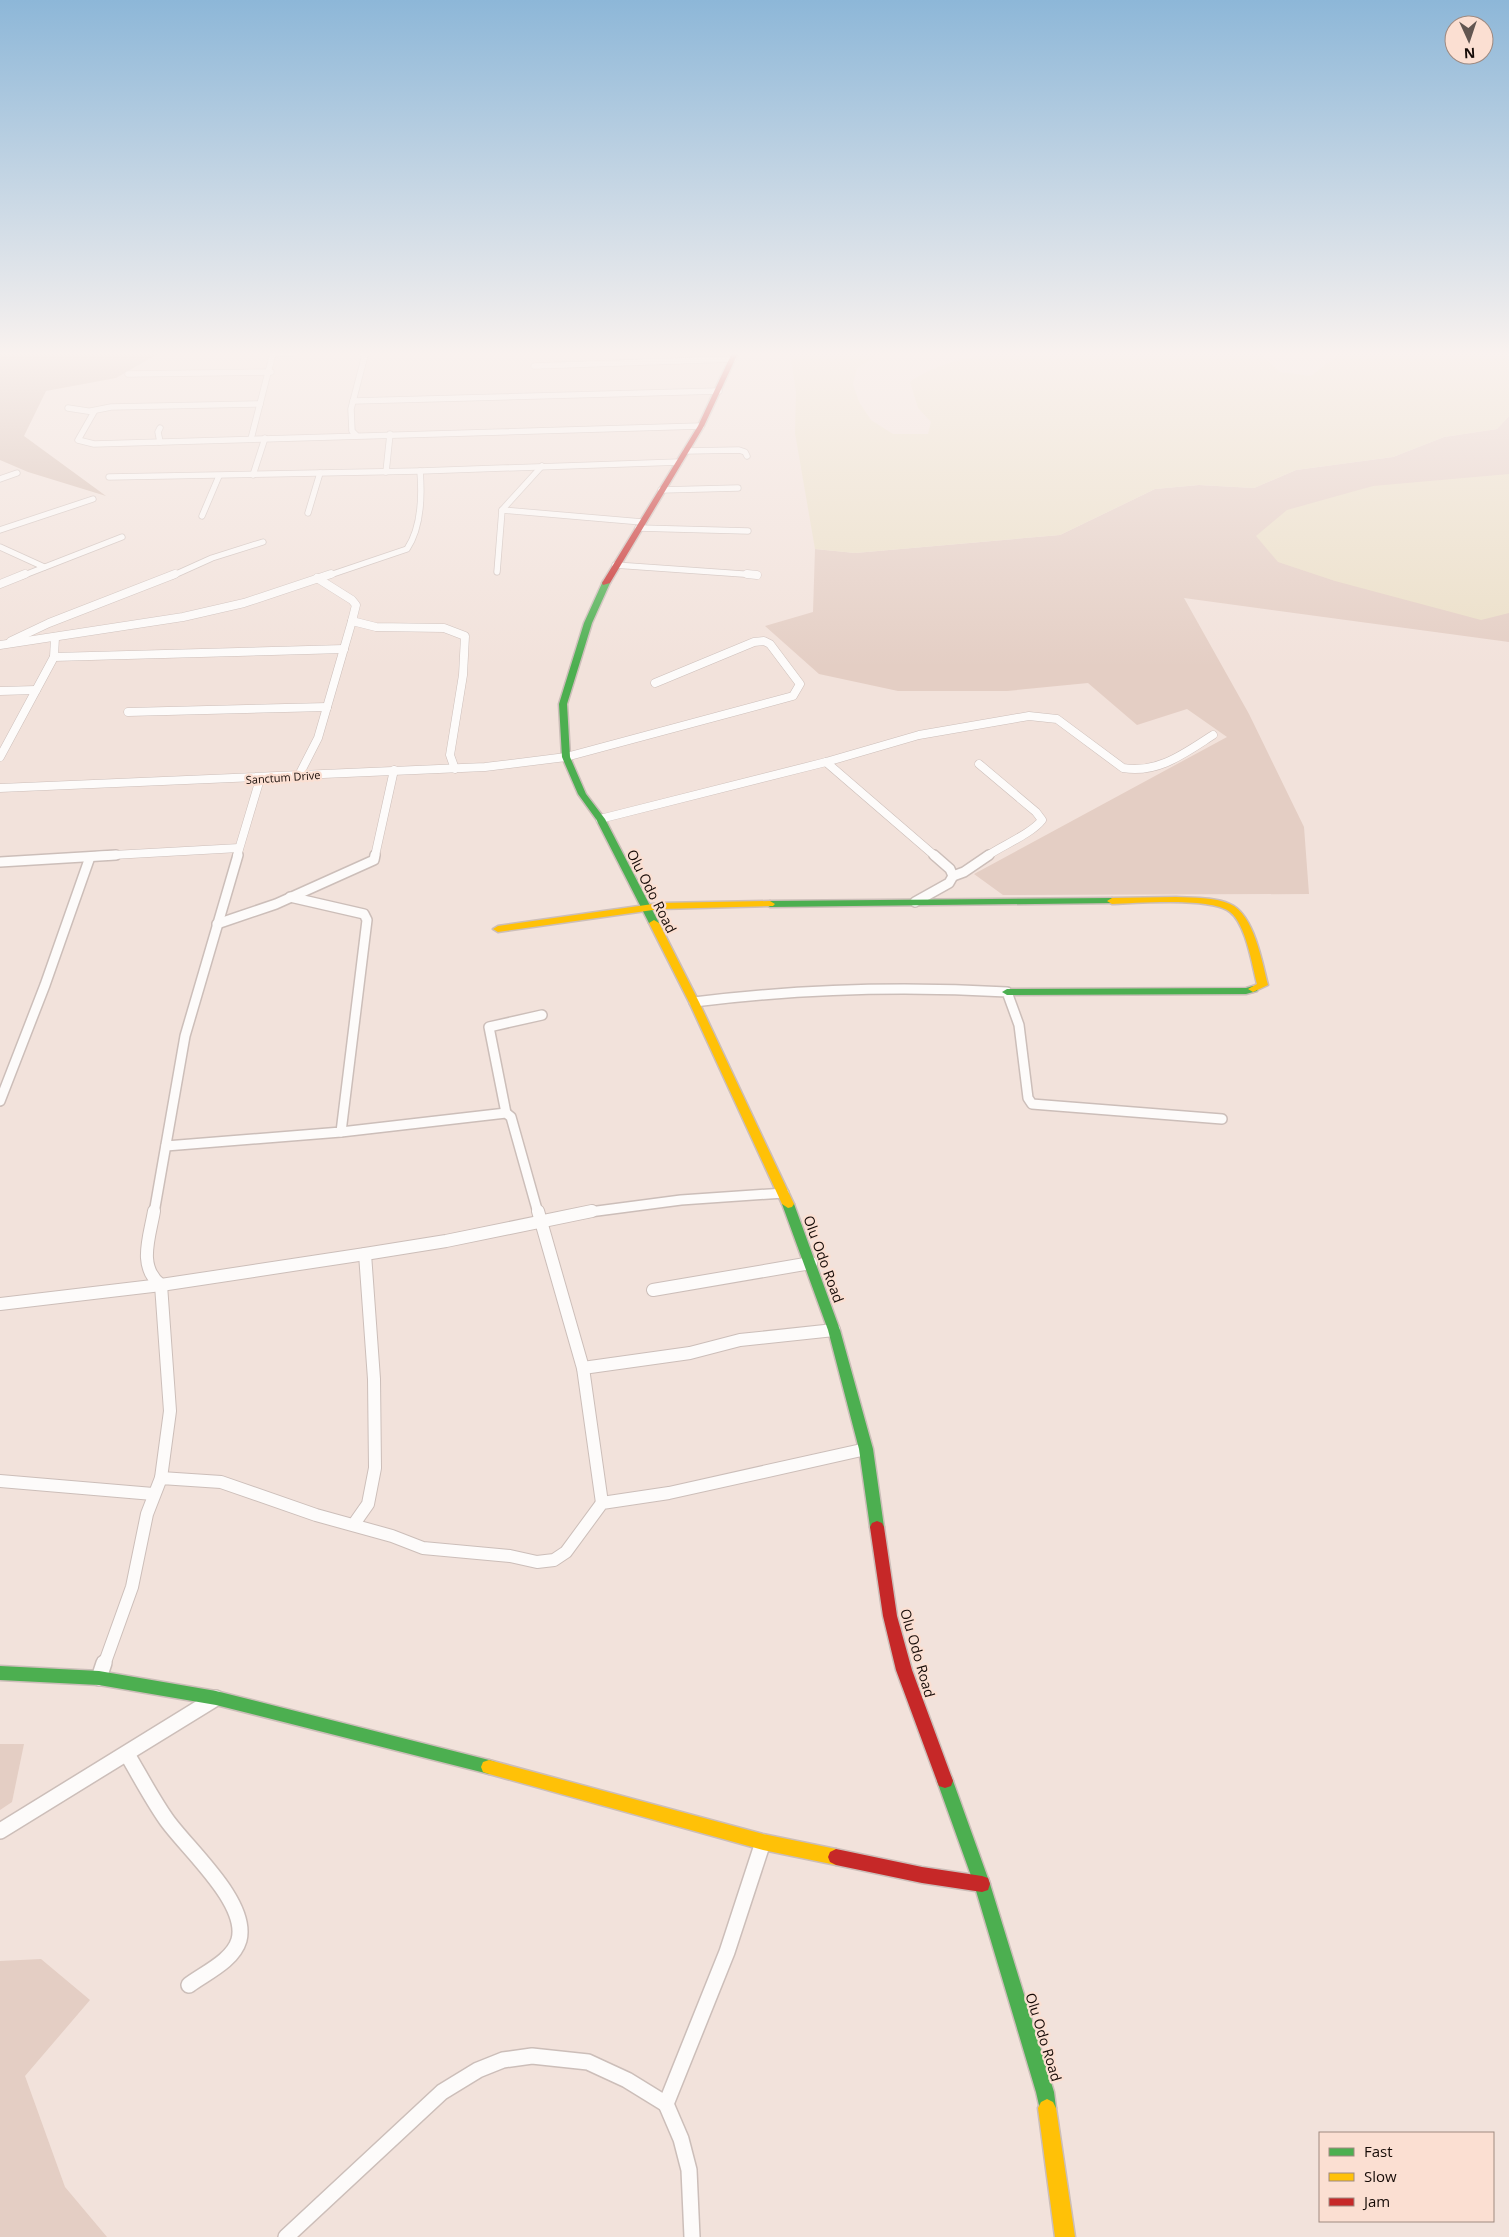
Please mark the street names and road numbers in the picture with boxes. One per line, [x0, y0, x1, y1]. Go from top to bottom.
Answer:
street label: Sanctum Drive [245, 767, 321, 787]
street label: Olu Odo Road [623, 846, 681, 936]
street label: Olu Odo Road [799, 1213, 849, 1305]
street label: Olu Odo Road [896, 1606, 940, 1700]
street label: Olu Odo Road [1022, 1990, 1066, 2084]

